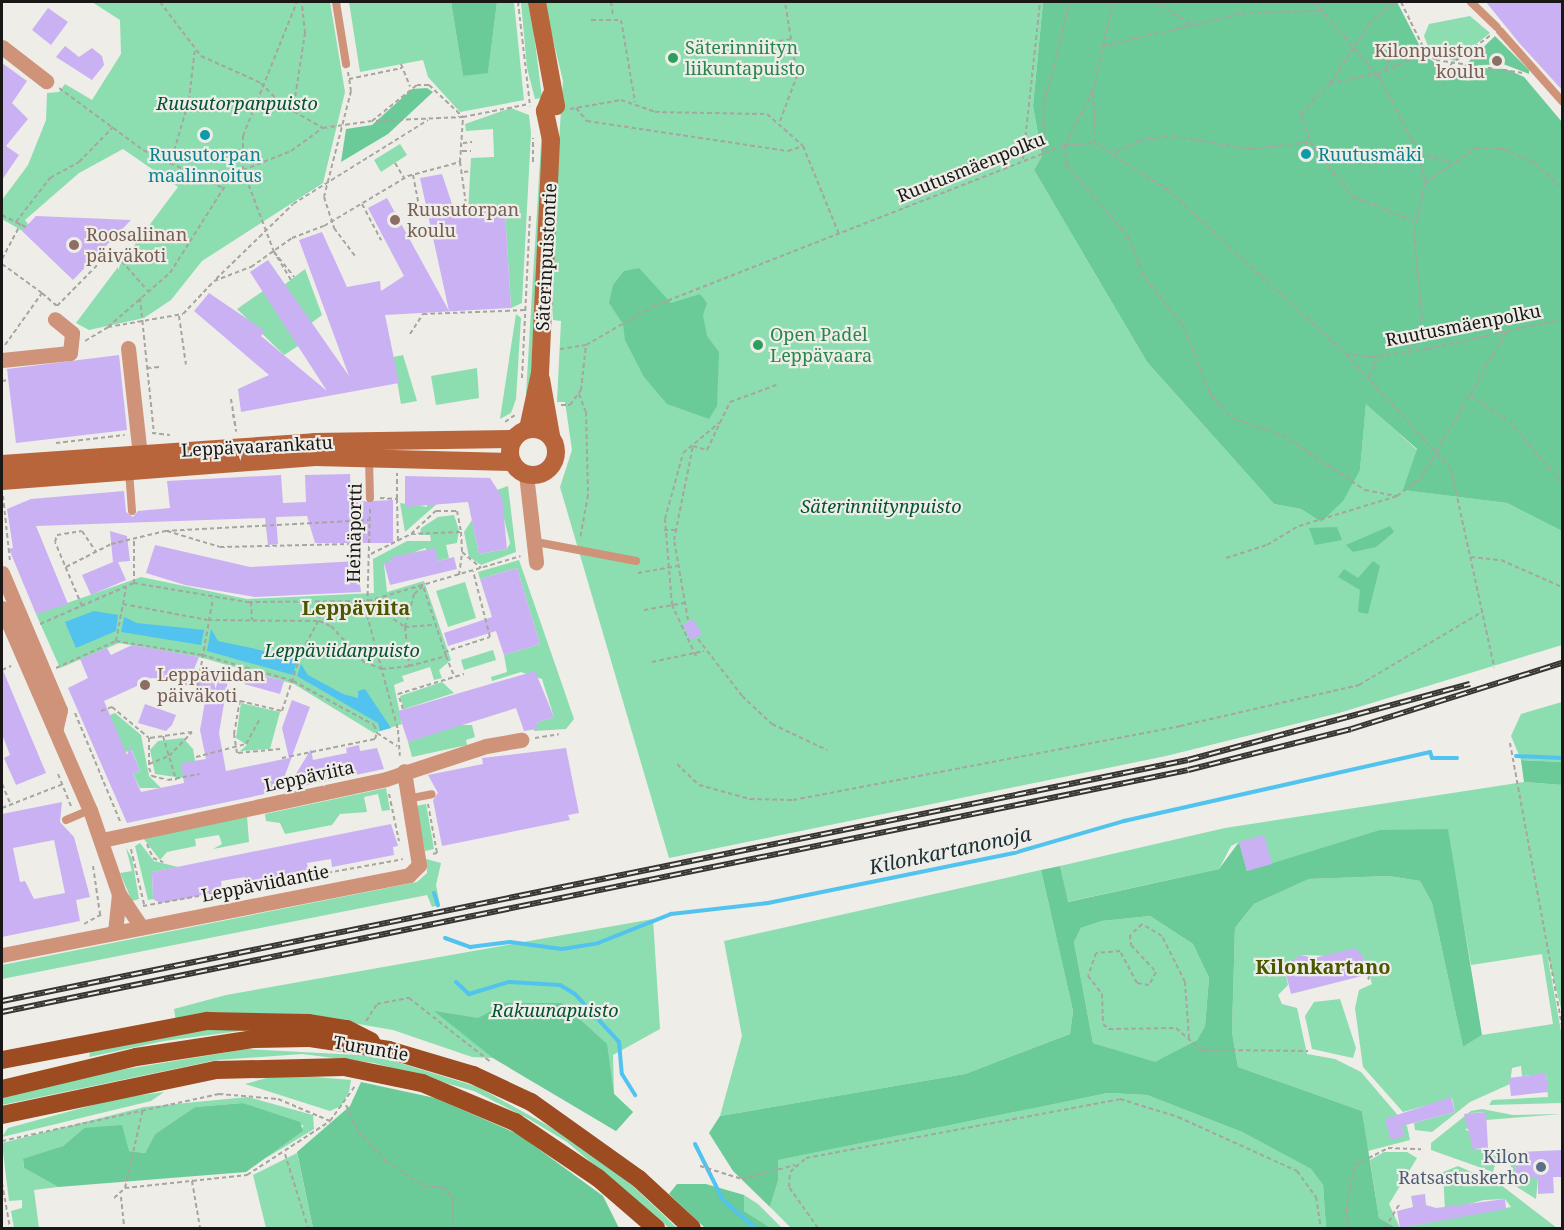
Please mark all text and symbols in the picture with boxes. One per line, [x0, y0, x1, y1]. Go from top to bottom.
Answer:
place label: Säterinniityn liikuntapuisto [685, 37, 805, 80]
place label: Kilonpuiston koulu [1374, 40, 1485, 82]
marker: Säterinniityn liikuntapuisto [666, 51, 680, 65]
marker: Kilonpuiston koulu [1490, 54, 1504, 68]
park label: Ruusutorpanpuisto [156, 92, 318, 114]
street label: Ruutusmäenpolku [894, 127, 1048, 207]
marker: Ruusutorpan maalinnoitus [198, 128, 212, 142]
place label: Ruutusmäki [1318, 143, 1422, 165]
place label: Ruusutorpan maalinnoitus [148, 144, 262, 186]
marker: Ruutusmäki [1299, 147, 1313, 161]
street label: Säterinpuistontie [531, 182, 561, 332]
place label: Ruusutorpan koulu [407, 199, 519, 242]
marker: Ruusutorpan koulu [388, 213, 402, 227]
place label: Roosaliinan päiväkoti [86, 224, 187, 266]
marker: Roosaliinan päiväkoti [67, 238, 81, 252]
street label: Ruutusmäenpolku [1383, 299, 1543, 351]
place label: Open Padel Leppävaara [770, 324, 872, 366]
marker: Open Padel Leppävaara [751, 338, 765, 352]
street label: Leppävaarankatu [181, 431, 333, 461]
street label: Heinäportti [342, 483, 366, 583]
park label: Säterinniitynpuisto [801, 495, 961, 517]
district label: Leppäviita [302, 595, 410, 619]
park label: Leppäviidanpuisto [264, 639, 420, 661]
place label: Leppäviidan päiväkoti [157, 664, 265, 706]
marker: Leppäviidan päiväkoti [138, 678, 152, 692]
street label: Leppäviita [262, 756, 356, 796]
water label: Kilonkartanonoja [867, 821, 1033, 879]
street label: Leppäviidantie [199, 860, 331, 906]
district label: Kilonkartano [1255, 954, 1391, 978]
park label: Rakuunapuisto [491, 999, 619, 1021]
street label: Turuntie [332, 1031, 410, 1065]
place label: Kilon Ratsastuskerho [1398, 1146, 1529, 1188]
marker: Kilon Ratsastuskerho [1534, 1160, 1548, 1174]

